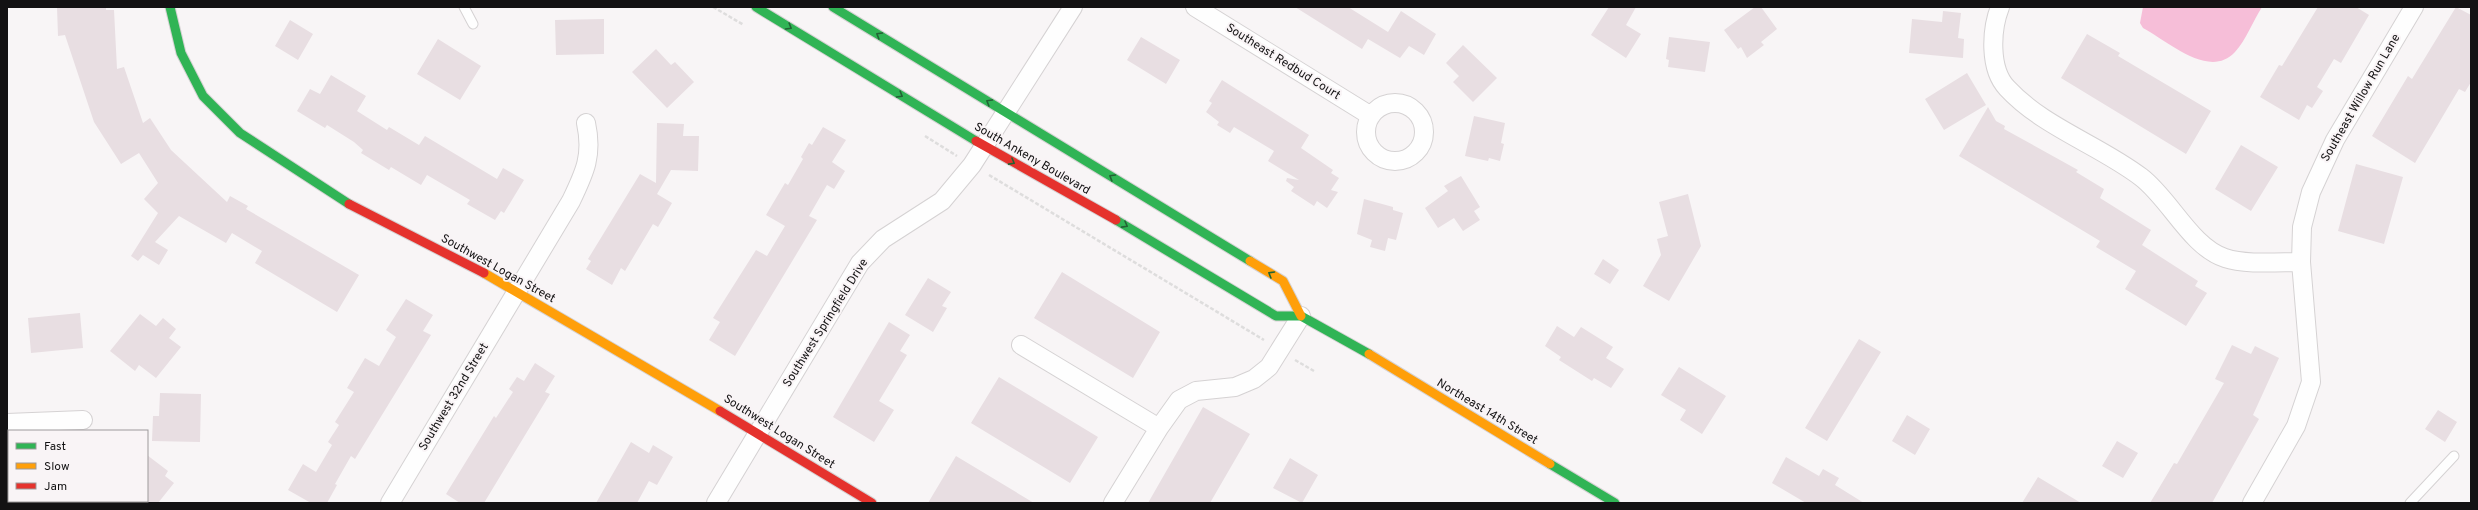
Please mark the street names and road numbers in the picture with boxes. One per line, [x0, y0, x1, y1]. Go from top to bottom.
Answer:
street label: Southeast Redbud Court [1223, 20, 1343, 104]
street label: Southeast Willow Run Lane [2318, 31, 2404, 165]
street label: South Ankeny Boulevard [971, 119, 1093, 199]
street label: Southwest Logan Street [438, 231, 558, 307]
street label: Southwest Springfield Drive [780, 256, 872, 390]
street label: Southwest 32nd Street [415, 340, 493, 454]
street label: Northeast 14th Street [1433, 375, 1541, 449]
street label: Southwest Logan Street [720, 391, 838, 473]

